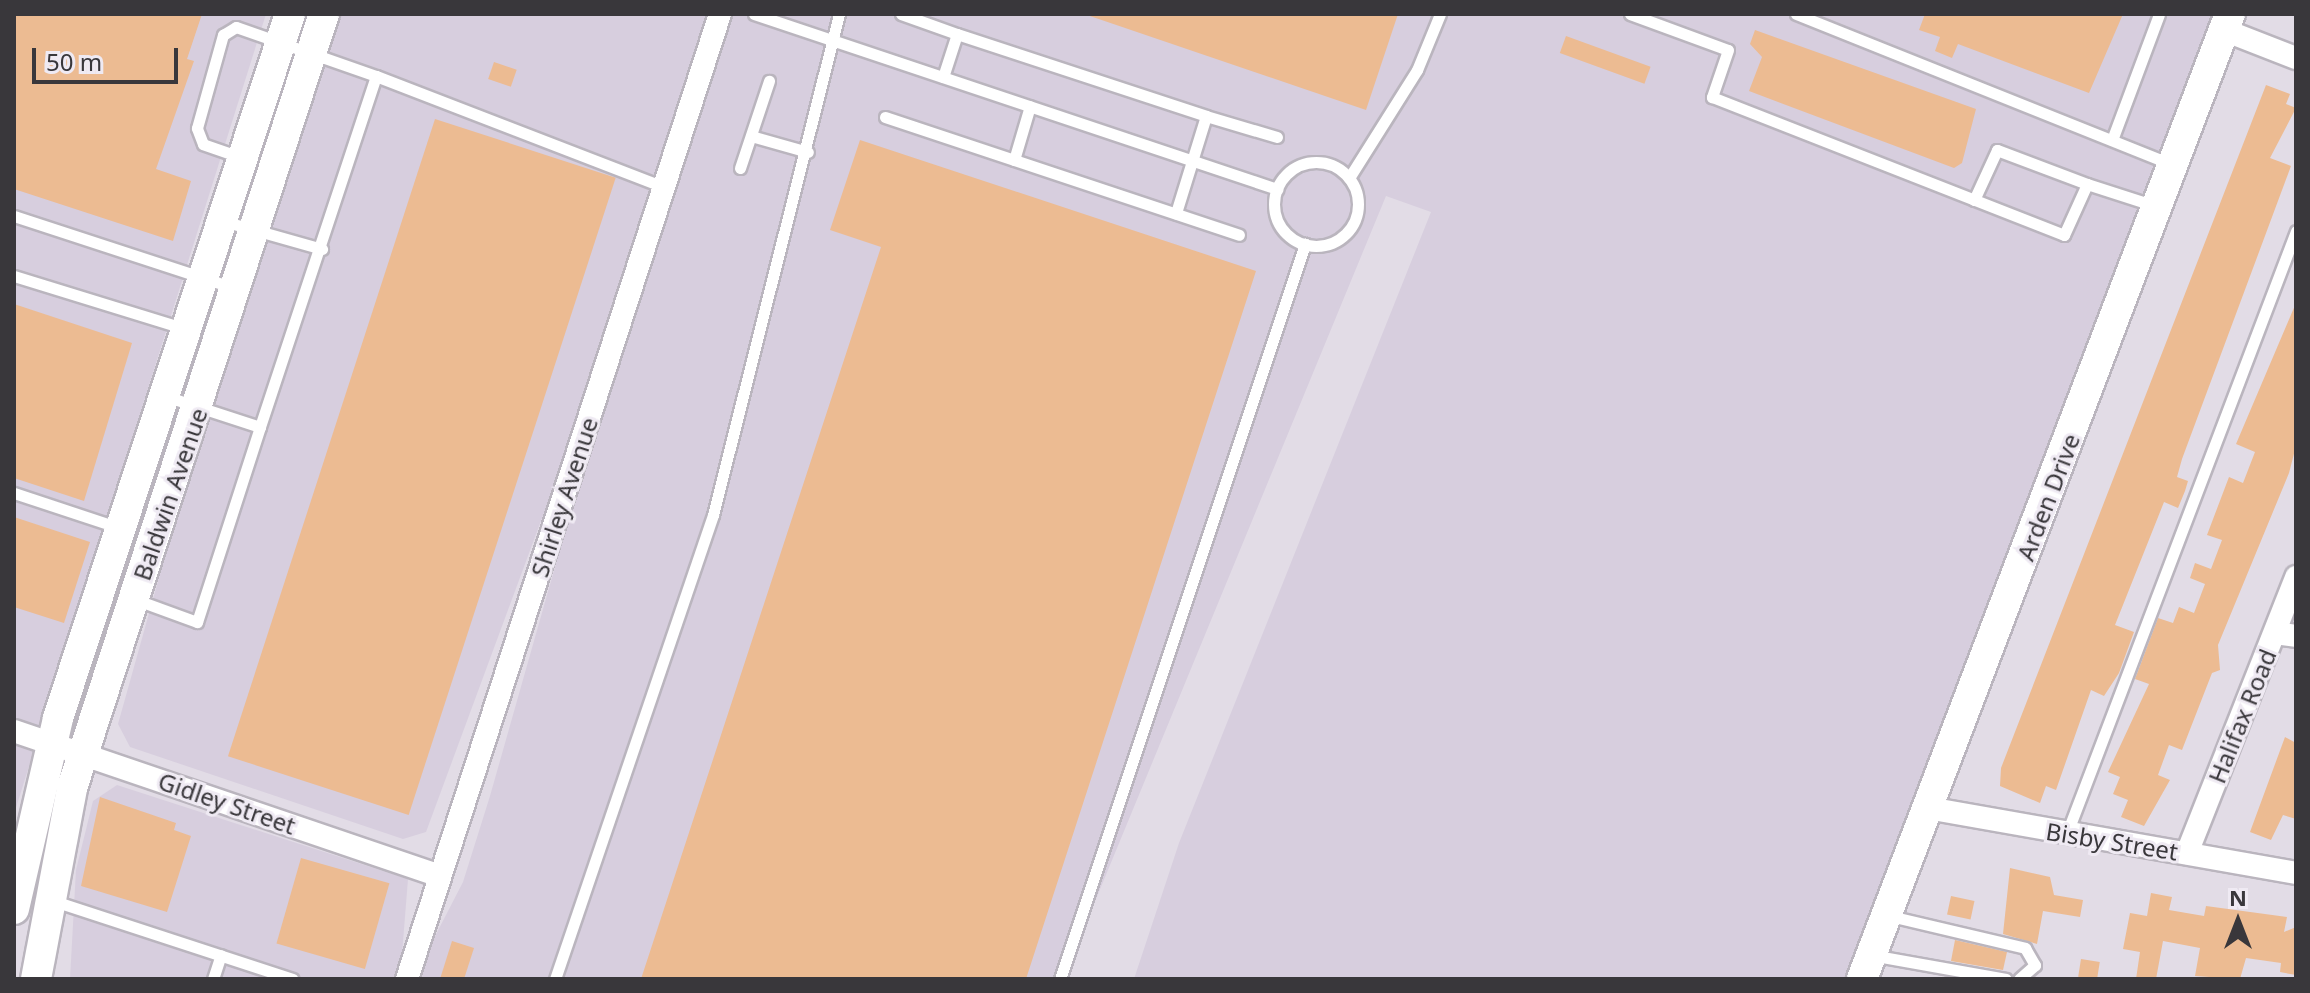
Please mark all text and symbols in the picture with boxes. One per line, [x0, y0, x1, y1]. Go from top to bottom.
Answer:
scale bar [36, 32, 182, 82]
text: 50 m [46, 45, 102, 78]
street label: Baldwin Avenue [127, 404, 213, 584]
street label: Shirley Avenue [525, 414, 603, 580]
street label: Arden Drive [2011, 430, 2085, 564]
street label: Halifax Road [2202, 645, 2282, 787]
street label: Gidley Street [155, 766, 299, 840]
street label: Bisby Street [2044, 816, 2180, 866]
north arrow [2198, 881, 2278, 961]
text: N [2229, 882, 2247, 912]

